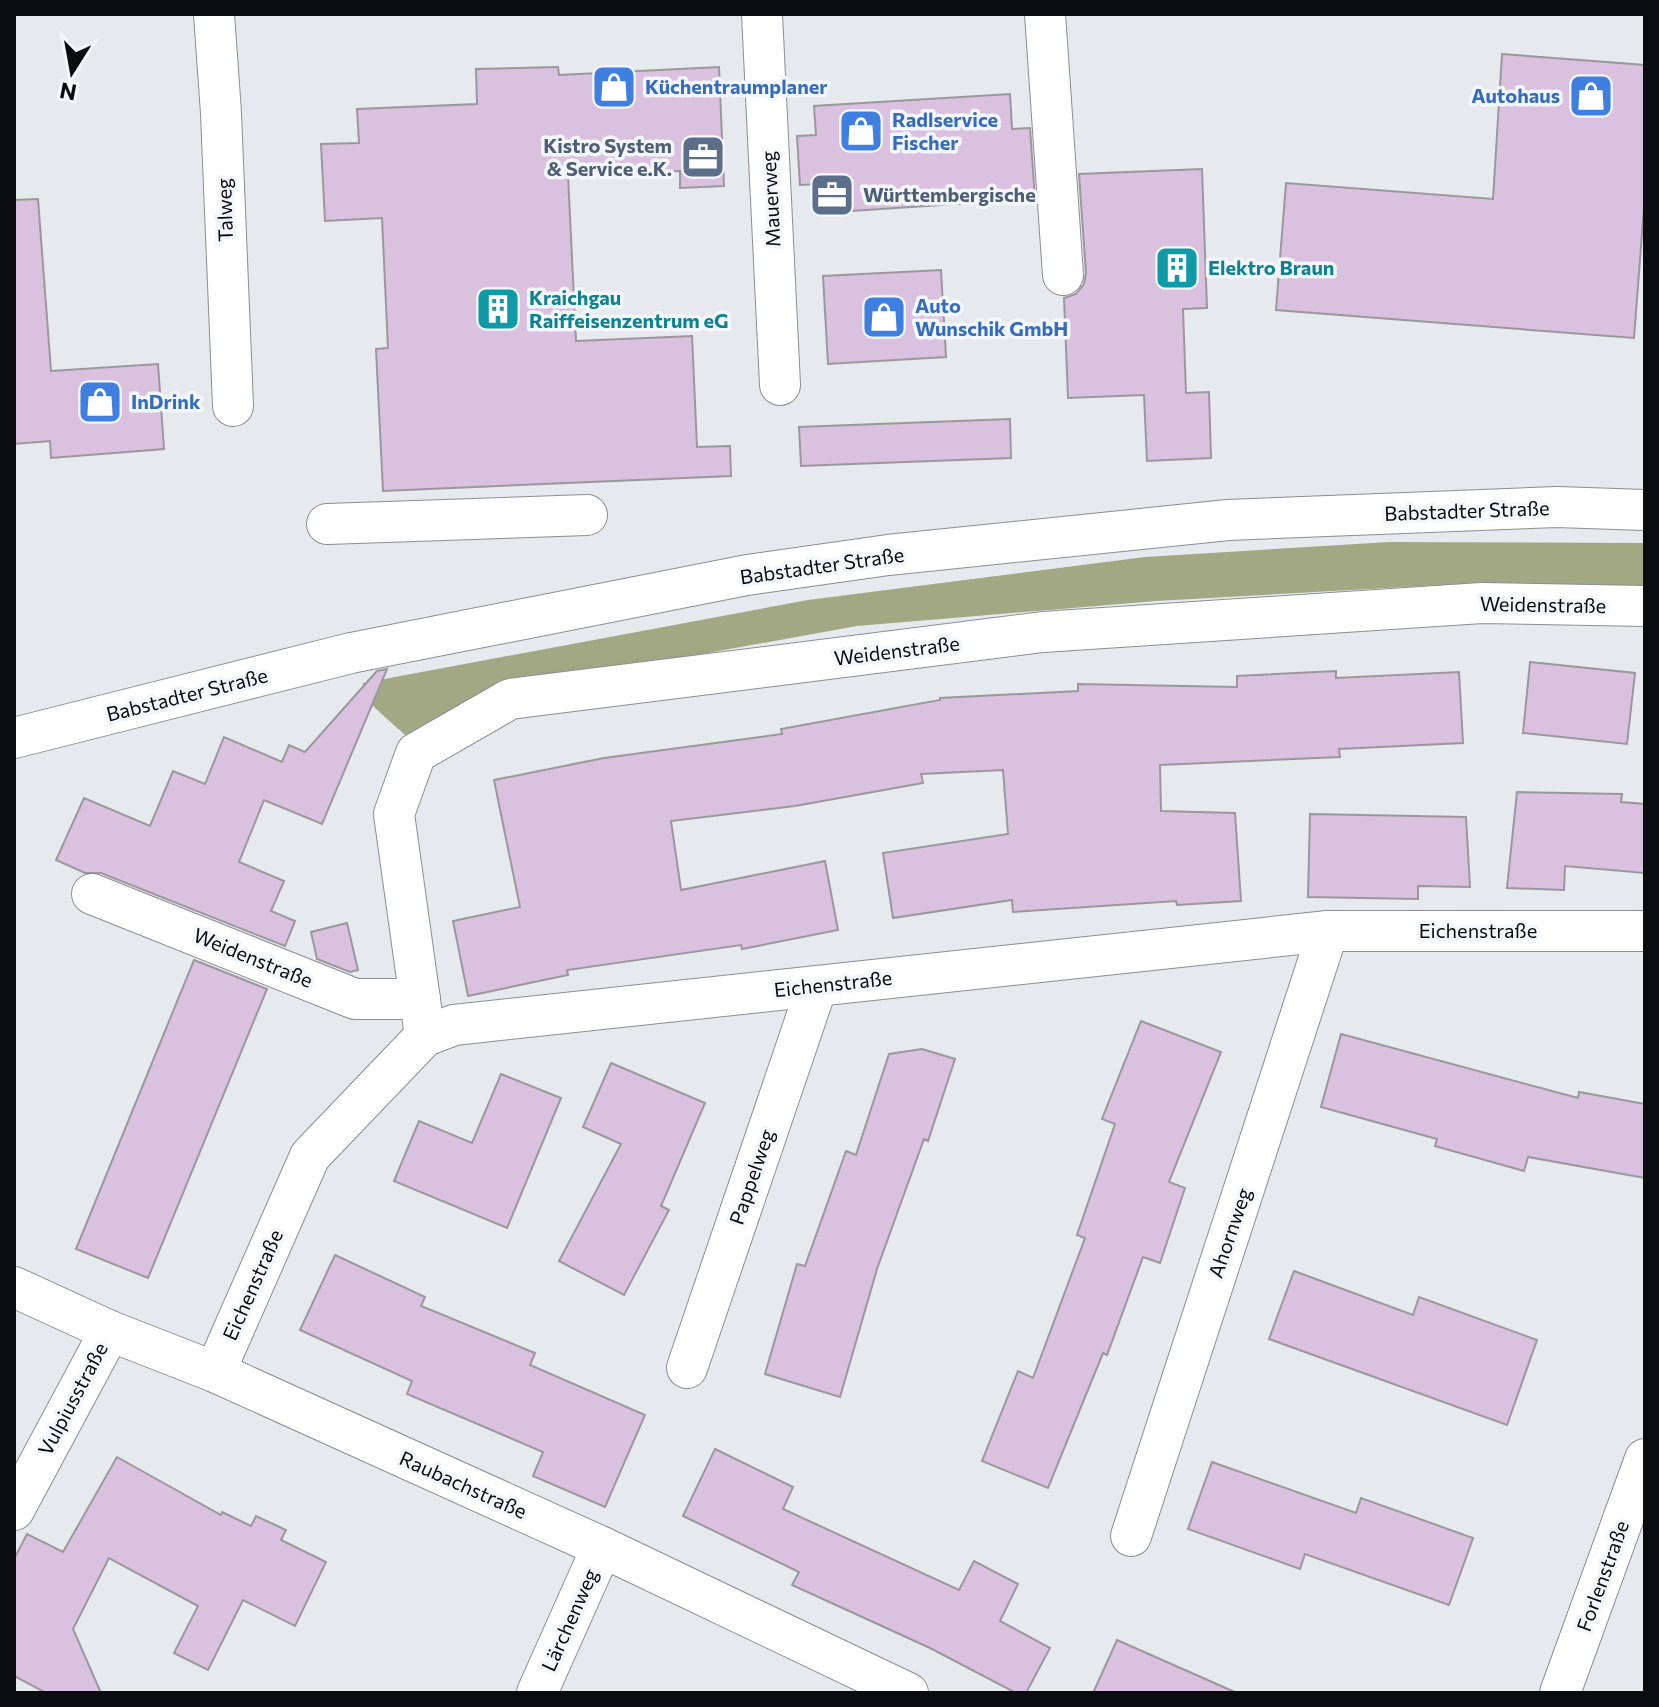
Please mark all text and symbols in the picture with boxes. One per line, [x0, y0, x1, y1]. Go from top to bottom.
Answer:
north arrow [32, 32, 112, 112]
shop icon: Küchentraumplaner [590, 63, 638, 111]
shop icon: Autohaus [1567, 72, 1615, 120]
place label: Küchentraumplaner [645, 74, 828, 98]
text: N [57, 77, 79, 107]
place label: Autohaus [1471, 83, 1560, 107]
shop icon: Radlservice Fischer [837, 107, 885, 155]
place label: Radlservice Fischer [892, 107, 998, 154]
place label: Kistro System & Service e.K. [543, 133, 672, 180]
office icon: Kistro System & Service e.K. [679, 133, 727, 181]
street label: Mauerweg [755, 150, 785, 248]
office icon: Württembergische [808, 171, 856, 219]
street label: Talweg [211, 178, 237, 242]
place label: Württembergische [863, 182, 1036, 206]
building icon: Elektro Braun [1153, 244, 1201, 292]
place label: Elektro Braun [1208, 255, 1334, 279]
building icon: Kraichgau Raiffeisenzentrum eG [474, 285, 522, 333]
place label: Kraichgau Raiffeisenzentrum eG [529, 285, 729, 332]
shop icon: Auto Wunschik GmbH [860, 293, 908, 341]
place label: Auto Wunschik GmbH [915, 293, 1068, 340]
shop icon: InDrink [76, 378, 124, 426]
place label: InDrink [131, 389, 201, 413]
street label: Babstadter Straße [1384, 495, 1550, 525]
street label: Babstadter Straße [738, 542, 905, 588]
street label: Weidenstraße [1480, 591, 1606, 617]
street label: Weidenstraße [833, 630, 961, 670]
street label: Babstadter Straße [104, 662, 270, 726]
street label: Eichenstraße [1419, 918, 1537, 942]
street label: Weidenstraße [190, 922, 316, 992]
street label: Eichenstraße [773, 965, 893, 1001]
street label: Pappelweg [724, 1126, 779, 1228]
street label: Ahornweg [1202, 1184, 1256, 1281]
street label: Eichenstraße [217, 1226, 287, 1344]
street label: Vulpiusstraße [32, 1338, 112, 1459]
street label: Raubachstraße [396, 1445, 531, 1523]
street label: Forlenstraße [1571, 1517, 1633, 1634]
street label: Lärchenweg [536, 1564, 602, 1675]

